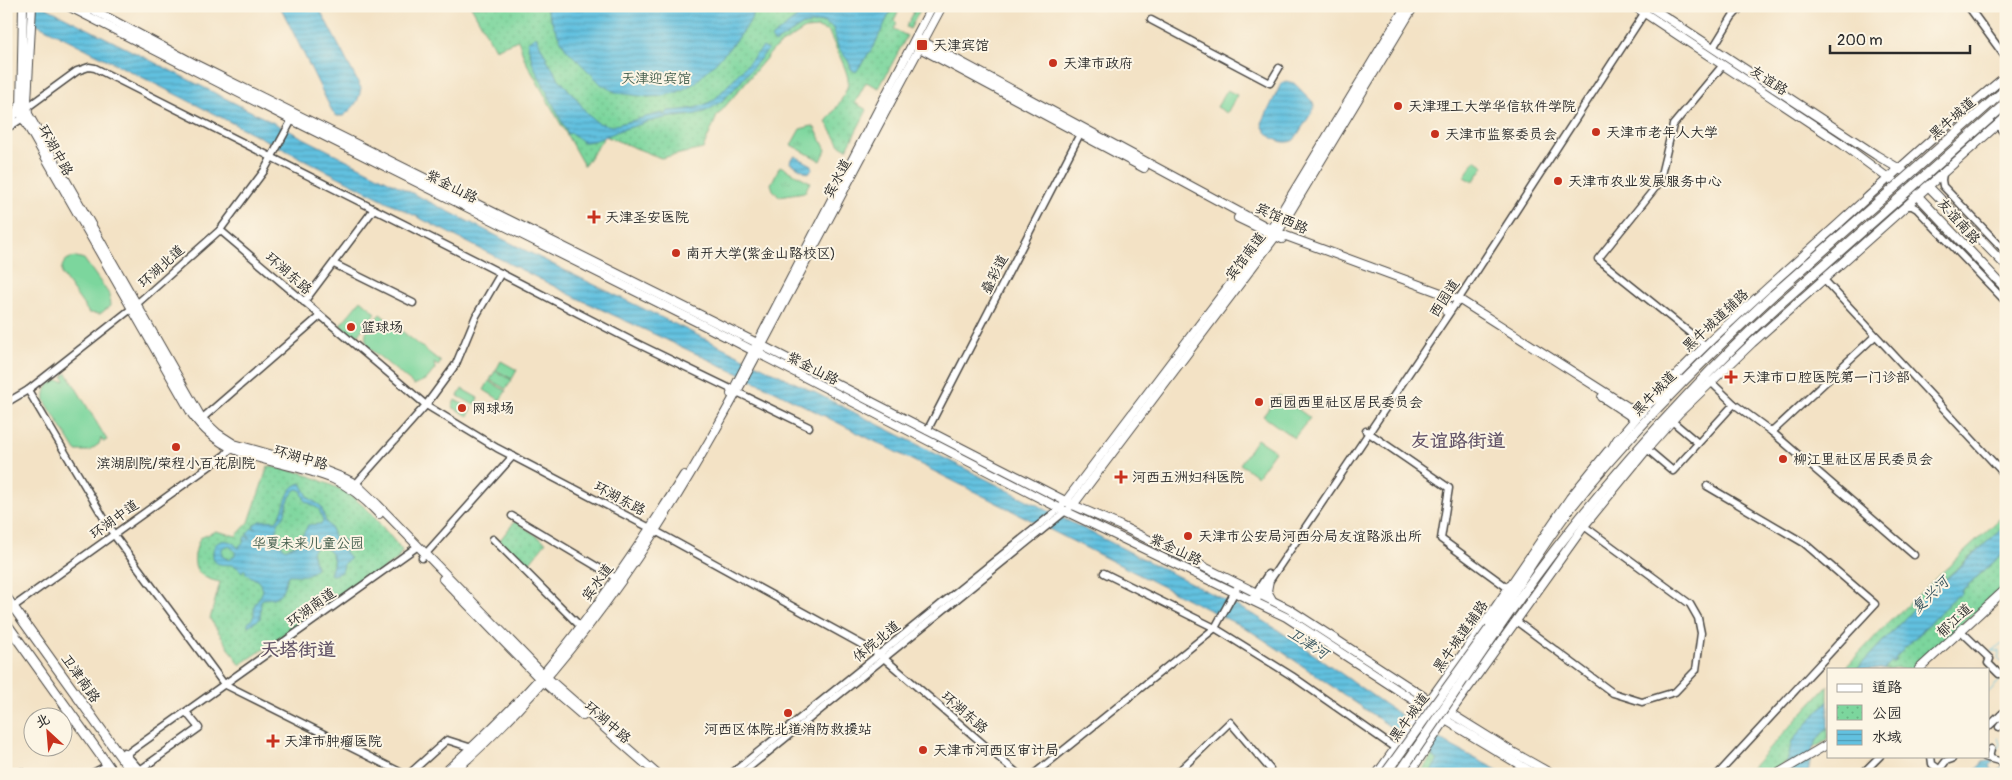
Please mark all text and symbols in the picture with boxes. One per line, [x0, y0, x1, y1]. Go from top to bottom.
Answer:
scale bar [1830, 22, 1970, 54]
text: 200 m [1837, 31, 1882, 50]
place label: 天津宾馆 [933, 37, 989, 54]
marker: 天津宾馆 [915, 38, 929, 52]
place label: 天津市政府 [1063, 55, 1133, 72]
marker: 天津市政府 [1047, 57, 1059, 69]
street label: 友谊路 [1746, 62, 1791, 99]
park label: 天津迎宾馆 [621, 70, 691, 87]
street label: 黑牛城道 [1926, 94, 1979, 143]
place label: 天津理工大学华信软件学院 [1408, 98, 1576, 115]
marker: 天津理工大学华信软件学院 [1392, 100, 1404, 112]
street label: 环湖中路 [35, 122, 77, 179]
place label: 天津市老年人大学 [1606, 124, 1718, 141]
place label: 天津市监察委员会 [1445, 126, 1557, 143]
marker: 天津市老年人大学 [1590, 126, 1602, 138]
marker: 天津市监察委员会 [1429, 128, 1441, 140]
street label: 宾水道 [820, 156, 855, 201]
street label: 紫金山路 [423, 166, 481, 207]
place label: 天津市农业发展服务中心 [1568, 173, 1722, 190]
marker: 天津市农业发展服务中心 [1552, 175, 1564, 187]
street label: 友谊南路 [1934, 195, 1984, 248]
street label: 宾馆西路 [1253, 199, 1311, 238]
place label: 天津圣安医院 [605, 209, 689, 226]
marker: 天津圣安医院 [587, 210, 601, 224]
street label: 宾馆南道 [1222, 229, 1269, 284]
street label: 环湖北道 [135, 241, 188, 291]
place label: 南开大学(紫金山路校区) [686, 245, 835, 262]
marker: 南开大学(紫金山路校区) [670, 247, 682, 259]
street label: 环湖东路 [262, 249, 315, 298]
street label: 叠彩道 [977, 252, 1012, 297]
street label: 西园道 [1426, 276, 1463, 321]
street label: 黑牛城道辅路 [1679, 286, 1752, 355]
place label: 篮球场 [361, 319, 403, 336]
marker: 篮球场 [345, 321, 357, 333]
street label: 紫金山路 [784, 348, 842, 389]
street label: 黑牛城道 [1629, 367, 1680, 419]
place label: 天津市口腔医院第一门诊部 [1742, 369, 1910, 386]
marker: 天津市口腔医院第一门诊部 [1724, 370, 1738, 384]
place label: 西园西里社区居民委员会 [1269, 394, 1423, 411]
marker: 西园西里社区居民委员会 [1253, 396, 1265, 408]
place label: 网球场 [472, 400, 514, 417]
marker: 网球场 [456, 402, 468, 414]
district label: 友谊路街道 [1410, 429, 1506, 453]
marker: 滨湖剧院/荣程小百花剧院 [170, 441, 182, 453]
street label: 环湖中路 [272, 442, 330, 473]
place label: 柳江里社区居民委员会 [1793, 451, 1933, 468]
marker: 柳江里社区居民委员会 [1777, 453, 1789, 465]
place label: 滨湖剧院/荣程小百花剧院 [96, 455, 256, 472]
place label: 河西五洲妇科医院 [1132, 469, 1244, 486]
marker: 河西五洲妇科医院 [1114, 470, 1128, 484]
street label: 环湖东路 [591, 478, 648, 519]
street label: 环湖中道 [87, 496, 142, 543]
place label: 天津市公安局河西分局友谊路派出所 [1198, 528, 1422, 545]
street label: 紫金山路 [1147, 530, 1205, 569]
marker: 天津市公安局河西分局友谊路派出所 [1182, 530, 1194, 542]
park label: 华夏未来儿童公园 [252, 535, 364, 552]
street label: 宾水道 [578, 560, 617, 604]
water label: 复兴河 [1908, 571, 1955, 618]
street label: 环湖南道 [283, 584, 339, 630]
street label: 黑牛城道辅路 [1429, 597, 1491, 676]
street label: 郁江道 [1933, 600, 1975, 641]
street label: 体院北道 [849, 617, 903, 666]
water label: 卫津河 [1284, 623, 1334, 665]
district label: 天塔街道 [260, 638, 336, 662]
street label: 卫津南路 [58, 650, 104, 706]
legend [1827, 668, 1990, 758]
text: 道路 [1872, 678, 1902, 697]
street label: 环湖东路 [938, 688, 991, 737]
street label: 黑牛城道 [1386, 690, 1433, 745]
street label: 环湖中路 [581, 698, 634, 747]
text: 公园 [1872, 704, 1902, 723]
marker: 河西区体院北道消防救援站 [782, 707, 794, 719]
north arrow [22, 708, 72, 758]
text: 北 [33, 710, 53, 731]
place label: 河西区体院北道消防救援站 [704, 721, 872, 738]
text: 水域 [1872, 728, 1902, 747]
place label: 天津市肿瘤医院 [284, 733, 382, 750]
marker: 天津市肿瘤医院 [266, 734, 280, 748]
place label: 天津市河西区审计局 [933, 742, 1059, 759]
marker: 天津市河西区审计局 [917, 744, 929, 756]

